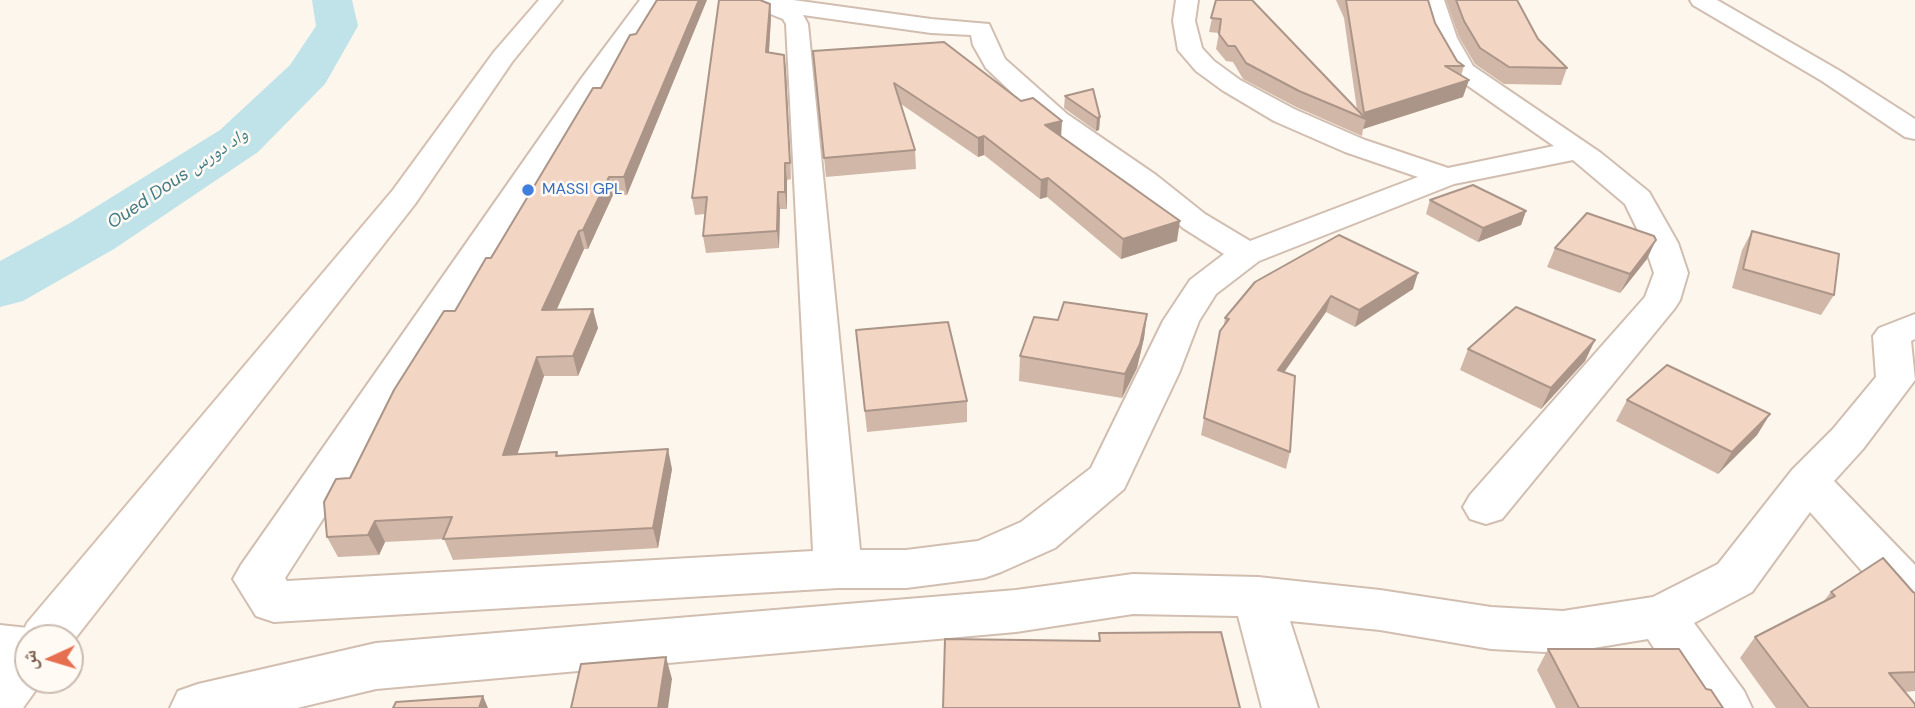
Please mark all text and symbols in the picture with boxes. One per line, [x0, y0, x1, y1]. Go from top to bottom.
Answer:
water label: Oued Dous واد دورس [104, 124, 252, 234]
place label: MASSI GPL [542, 180, 622, 200]
marker: MASSI GPL [520, 182, 536, 198]
north arrow [14, 624, 84, 694]
text: ش [16, 649, 43, 671]

